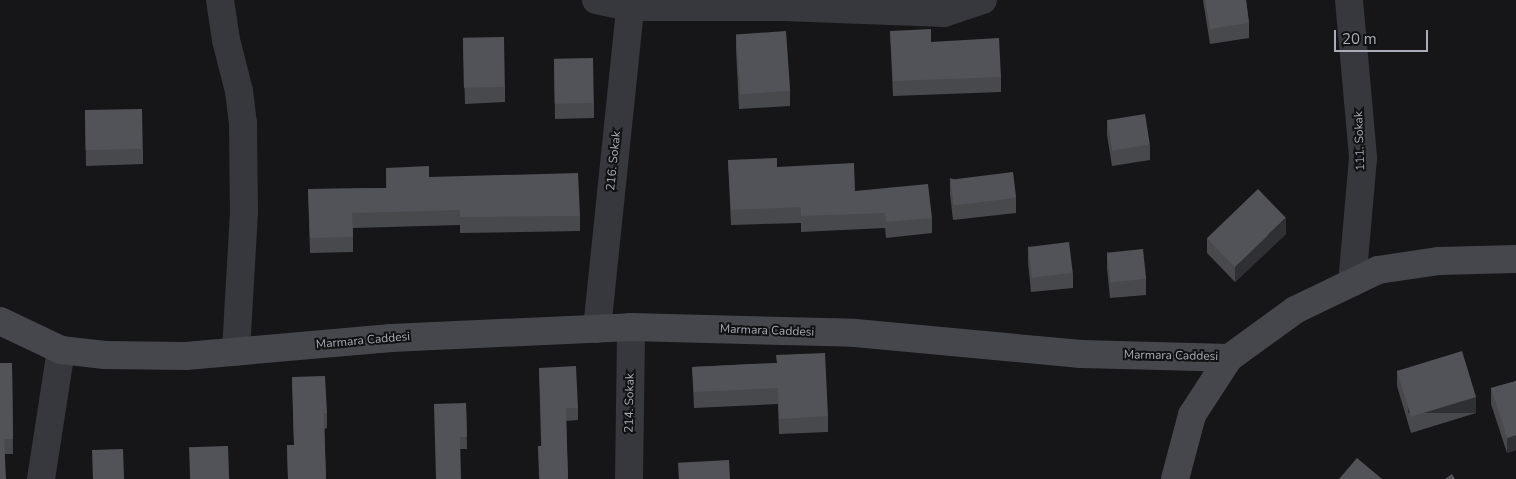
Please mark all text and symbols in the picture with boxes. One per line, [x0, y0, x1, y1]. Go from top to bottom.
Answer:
scale bar [1336, 20, 1430, 52]
text: 20 m [1342, 29, 1377, 49]
street label: 111. Sokak [1352, 111, 1368, 171]
street label: 216. Sokak [604, 131, 624, 191]
street label: Marmara Caddesi [720, 322, 814, 340]
street label: Marmara Caddesi [315, 330, 411, 352]
street label: Marmara Caddesi [1124, 348, 1218, 364]
street label: 214. Sokak [622, 373, 638, 433]

